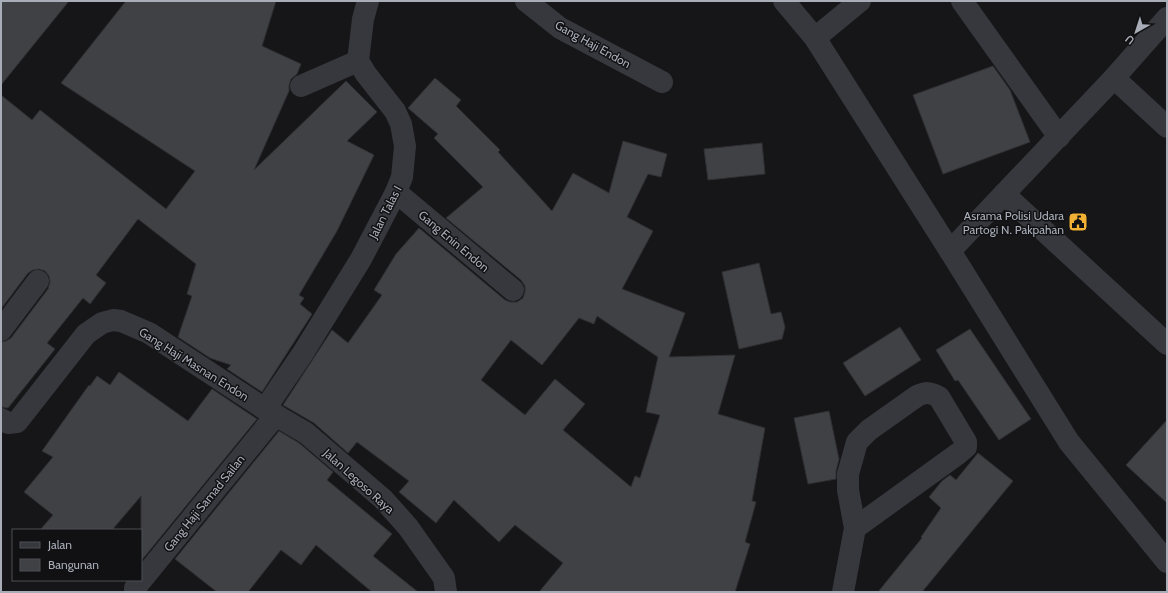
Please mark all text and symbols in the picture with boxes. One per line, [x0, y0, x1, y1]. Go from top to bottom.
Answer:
north arrow [1116, 12, 1156, 52]
street label: Gang Haji Endon [552, 17, 634, 71]
text: U [1122, 32, 1137, 48]
street label: Jalan Talas I [365, 183, 405, 242]
street label: Gang Enin Endon [416, 207, 493, 275]
place label: Asrama Polisi Udara Partogi N. Pakpahan [963, 208, 1064, 237]
public building icon: Asrama Polisi Udara Partogi N. Pakpahan [1067, 211, 1089, 233]
street label: Gang Haji Masnan Endon [136, 324, 252, 404]
street label: Jalan Legoso Raya [320, 445, 398, 517]
street label: Gang Haji Samad Sailan [160, 451, 248, 554]
legend [12, 529, 142, 581]
text: Jalan [47, 537, 72, 552]
text: Bangunan [48, 557, 99, 572]

